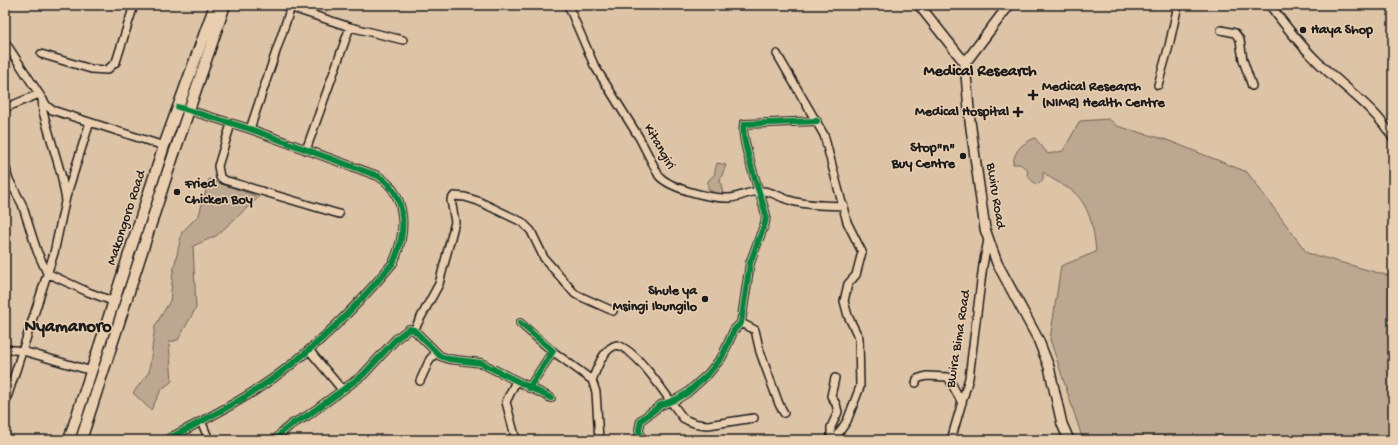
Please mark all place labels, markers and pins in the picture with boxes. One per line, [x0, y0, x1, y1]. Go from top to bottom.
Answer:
place label: Haya Shop [1311, 22, 1373, 39]
marker: Haya Shop [1298, 25, 1308, 35]
place label: Medical Research (NIMR) Health Centre [1042, 79, 1166, 112]
marker: Medical Research (NIMR) Health Centre [1027, 89, 1039, 101]
place label: Medical Hospital [915, 104, 1009, 121]
marker: Medical Hospital [1012, 106, 1024, 118]
place label: Stop"n" Buy Centre [891, 140, 956, 173]
marker: Stop"n" Buy Centre [958, 151, 968, 161]
place label: Fried Chicken Boy [184, 176, 253, 209]
marker: Fried Chicken Boy [172, 187, 182, 197]
place label: Shule ya Msingi Ibungilo [613, 283, 698, 316]
marker: Shule ya Msingi Ibungilo [700, 294, 710, 304]

